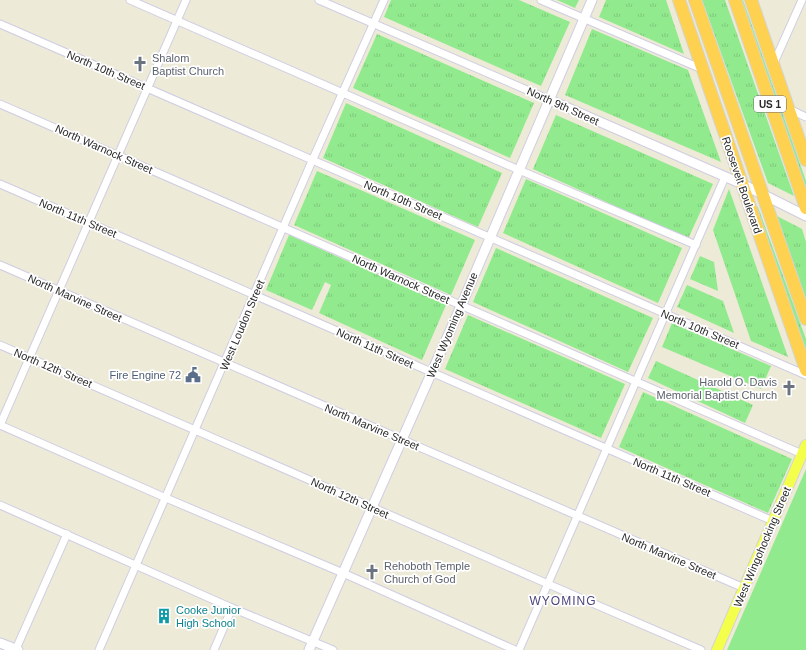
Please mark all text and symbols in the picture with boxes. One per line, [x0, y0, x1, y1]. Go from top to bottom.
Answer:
street label: North 10th Street [65, 48, 147, 92]
place label: Shalom Baptist Church [152, 52, 224, 77]
church icon: Shalom Baptist Church [131, 55, 149, 73]
street label: North 9th Street [525, 85, 601, 127]
road number: US 1 [754, 96, 786, 112]
street label: North Warnock Street [53, 122, 155, 176]
street label: Roosevelt Boulevard [720, 135, 764, 235]
street label: North 10th Street [362, 178, 444, 222]
street label: North 11th Street [37, 196, 119, 240]
street label: North Warnock Street [350, 252, 452, 306]
street label: West Wyoming Avenue [424, 271, 480, 379]
street label: North Marvine Street [26, 272, 124, 324]
street label: West Loudon Street [218, 278, 266, 372]
street label: North 10th Street [659, 307, 741, 351]
street label: North 11th Street [335, 326, 415, 370]
street label: North 12th Street [12, 346, 94, 390]
public building icon: Fire Engine 72 [184, 366, 202, 384]
place label: Fire Engine 72 [109, 369, 181, 381]
place label: Harold O. Davis Memorial Baptist Church [657, 376, 777, 401]
church icon: Harold O. Davis Memorial Baptist Church [780, 379, 798, 397]
street label: North Marvine Street [323, 402, 421, 452]
street label: North 11th Street [631, 455, 713, 499]
street label: North 12th Street [309, 475, 391, 521]
street label: West Wingohocking Street [731, 485, 793, 609]
street label: North Marvine Street [620, 531, 718, 581]
place label: Rehoboth Temple Church of God [384, 560, 470, 585]
church icon: Rehoboth Temple Church of God [363, 563, 381, 581]
district label: WYOMING [530, 594, 597, 608]
place label: Cooke Junior High School [176, 604, 241, 629]
building icon: Cooke Junior High School [155, 607, 173, 625]

